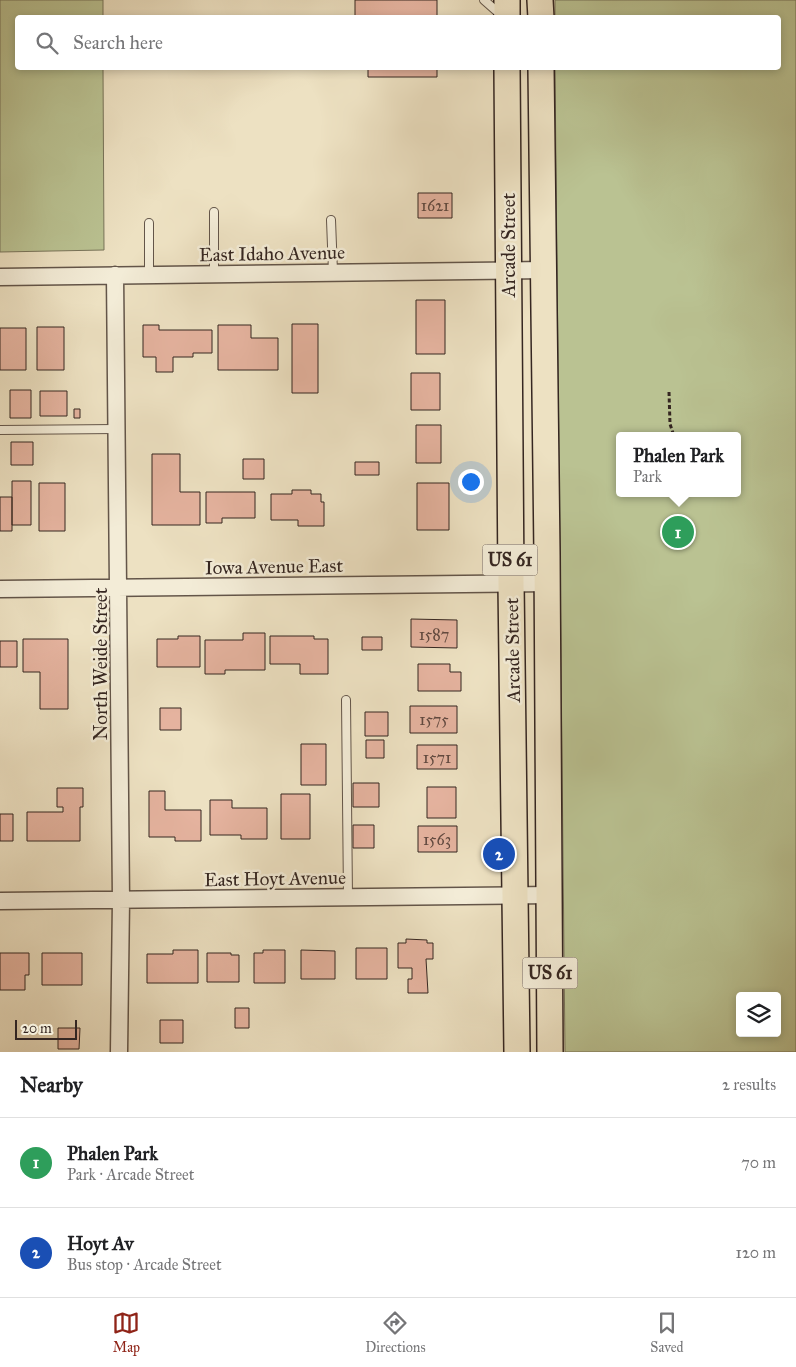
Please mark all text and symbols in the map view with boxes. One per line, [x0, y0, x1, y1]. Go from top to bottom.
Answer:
search box [15, 15, 781, 70]
icon: search [33, 29, 61, 57]
text: Search here [73, 31, 163, 54]
street label: Arcade Street [497, 192, 520, 298]
house number: 1621 [421, 196, 449, 215]
street label: East Idaho Avenue [199, 241, 345, 266]
popup [616, 432, 741, 497]
text: Phalen Park [633, 444, 724, 467]
text: Park [633, 467, 662, 486]
your location [458, 469, 484, 495]
pin: 1 [662, 513, 694, 551]
road number: US 61 [482, 544, 538, 576]
street label: Iowa Avenue East [205, 554, 344, 579]
street label: North Weide Street [89, 587, 112, 741]
street label: Arcade Street [500, 597, 525, 703]
house number: 1587 [419, 625, 449, 644]
house number: 1575 [419, 710, 449, 729]
house number: 1571 [423, 748, 451, 767]
house number: 1563 [423, 830, 451, 849]
pin: 2 [483, 835, 515, 873]
street label: East Hoyt Avenue [204, 866, 346, 891]
road number: US 61 [522, 958, 578, 988]
map controls [736, 992, 781, 1037]
button: layers [736, 992, 781, 1037]
scale bar [15, 1017, 78, 1040]
text: 20 m [22, 1020, 52, 1037]
text: Nearby [20, 1072, 83, 1098]
text: 2 results [722, 1075, 776, 1094]
text: Phalen Park [67, 1142, 158, 1165]
text: 1 [33, 1153, 39, 1172]
text: 70 m [741, 1153, 776, 1172]
text: Park · Arcade Street [67, 1165, 194, 1184]
text: Hoyt Av [67, 1232, 134, 1255]
text: 2 [32, 1243, 40, 1262]
text: 120 m [736, 1243, 776, 1262]
text: Bus stop · Arcade Street [67, 1255, 222, 1274]
tab: Map [112, 1309, 140, 1356]
tab: Directions [365, 1309, 426, 1356]
tab: Saved [650, 1309, 684, 1356]

